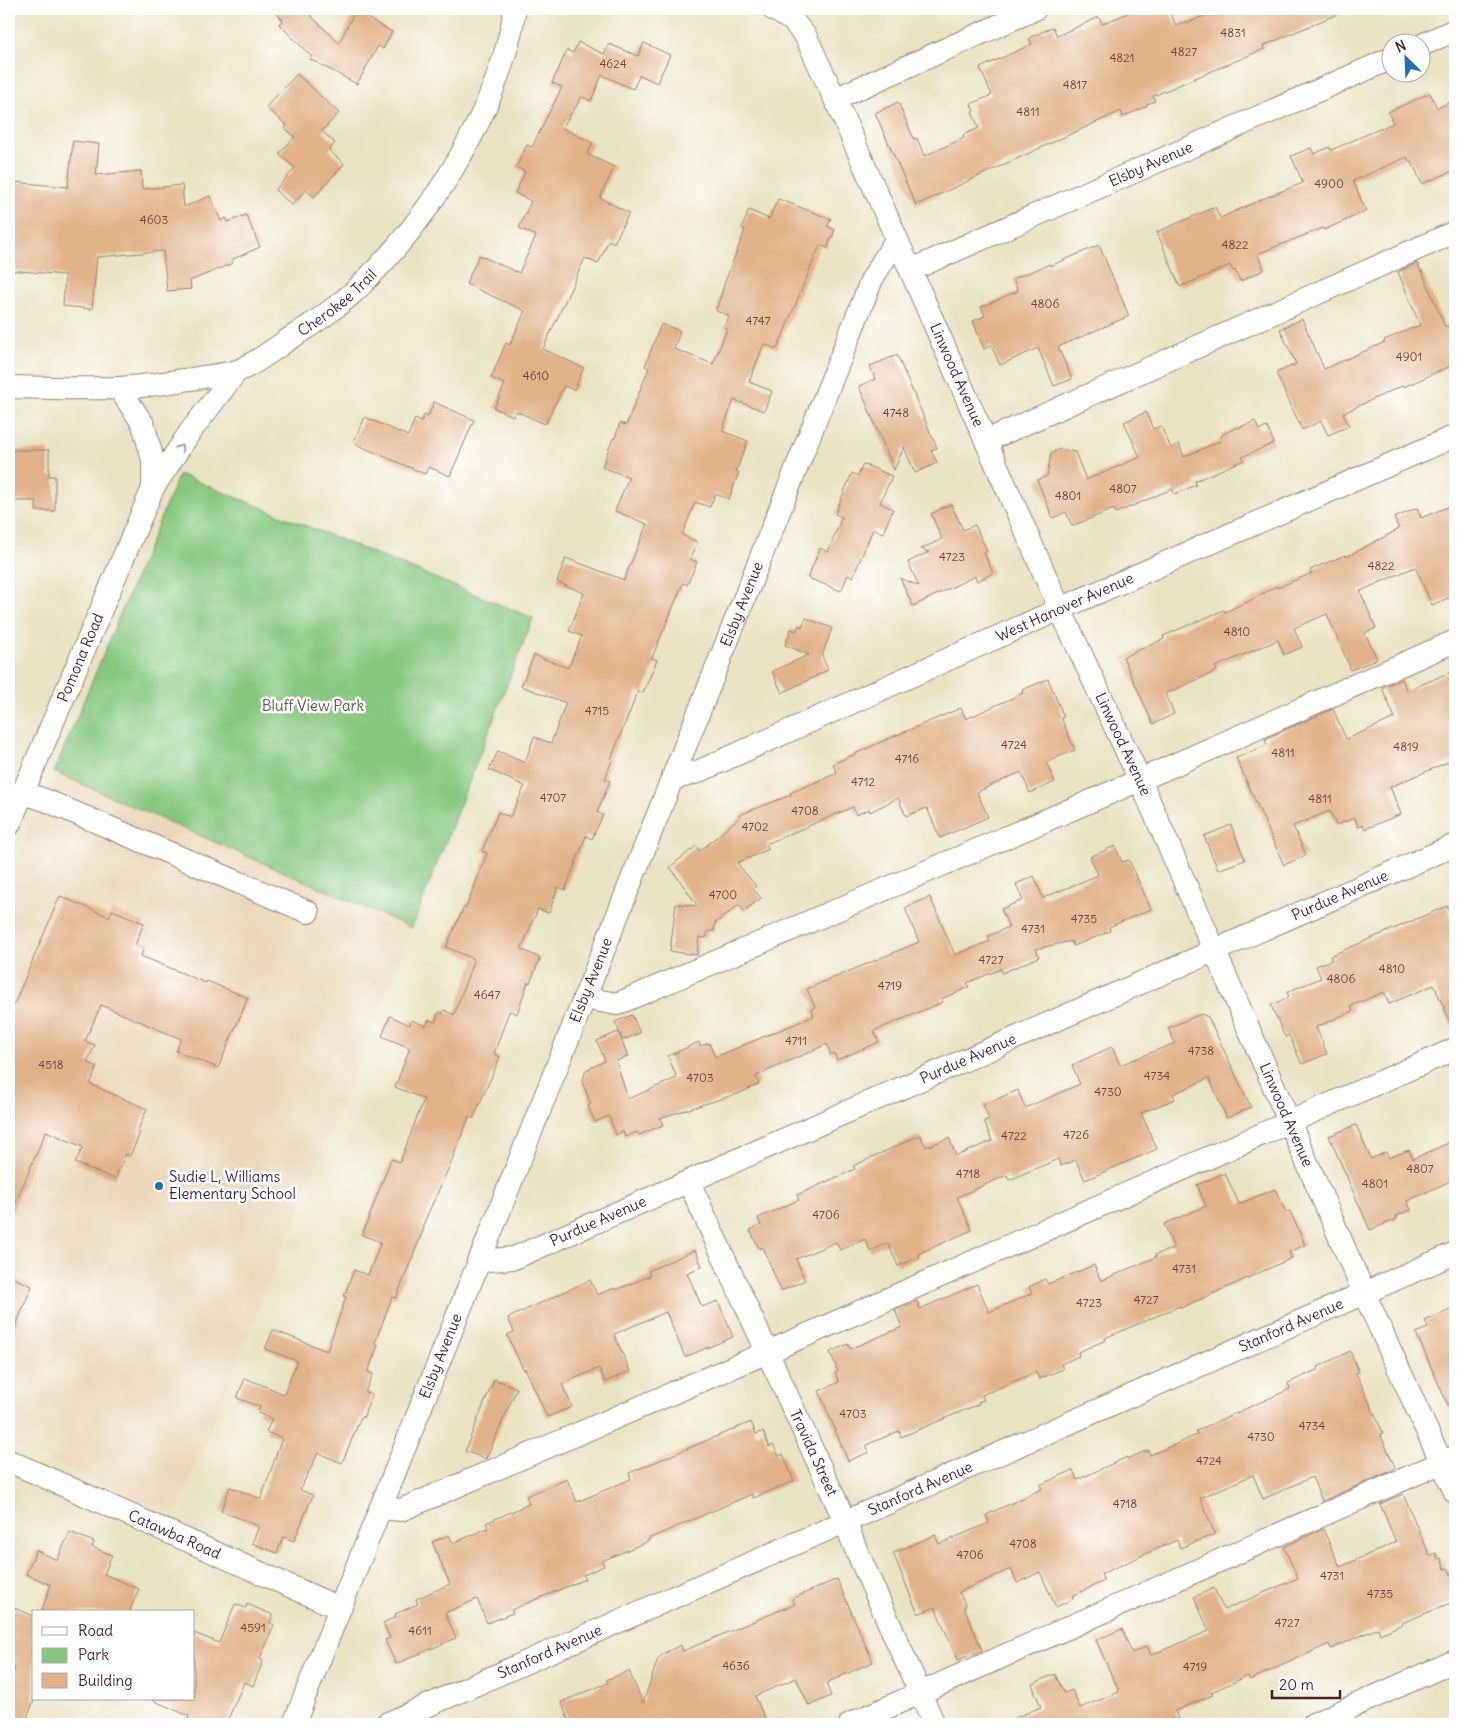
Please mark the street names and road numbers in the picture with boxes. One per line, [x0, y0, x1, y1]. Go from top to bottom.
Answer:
street label: Elsby Avenue [1106, 137, 1195, 191]
street label: Cherokee Trail [294, 265, 380, 340]
street label: Linwood Avenue [926, 320, 988, 430]
street label: Elsby Avenue [716, 559, 767, 649]
street label: West Hanover Avenue [993, 568, 1136, 646]
street label: Pomona Road [53, 610, 107, 705]
street label: Linwood Avenue [1091, 689, 1156, 798]
street label: Purdue Avenue [1289, 866, 1391, 925]
street label: Elsby Avenue [565, 935, 616, 1025]
street label: Purdue Avenue [917, 1029, 1019, 1088]
street label: Linwood Avenue [1256, 1060, 1318, 1170]
street label: Purdue Avenue [547, 1191, 649, 1250]
street label: Stanford Avenue [1236, 1293, 1346, 1356]
street label: Elsby Avenue [415, 1311, 466, 1401]
street label: Travida Street [786, 1406, 842, 1499]
street label: Stanford Avenue [865, 1457, 975, 1519]
street label: Catawba Road [125, 1505, 224, 1563]
street label: Stanford Avenue [494, 1620, 605, 1683]

